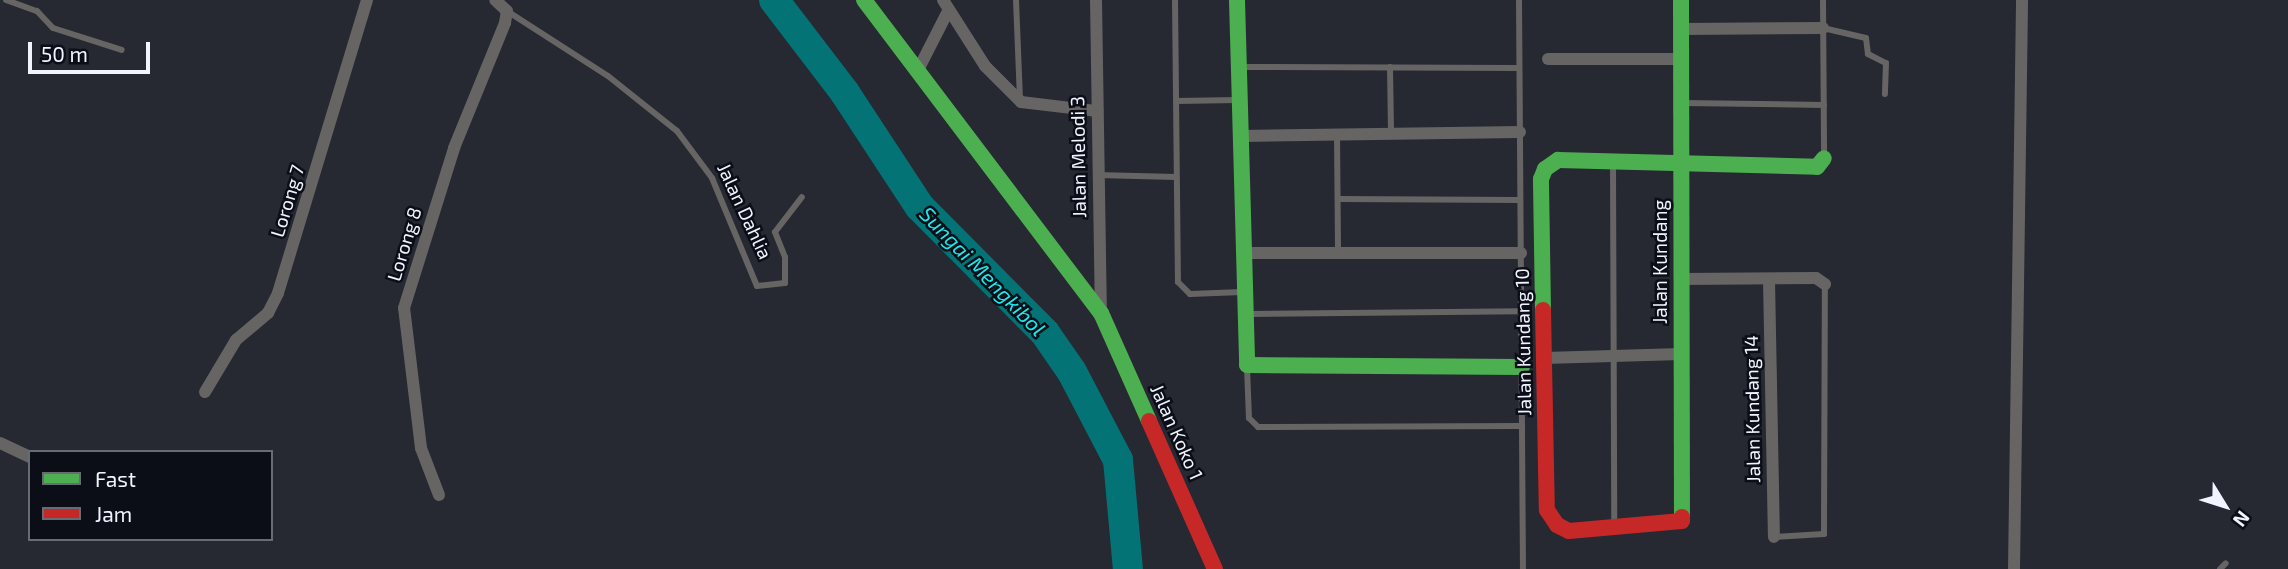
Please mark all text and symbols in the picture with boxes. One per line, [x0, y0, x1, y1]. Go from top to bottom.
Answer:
scale bar [32, 28, 154, 72]
text: 50 m [41, 41, 88, 66]
street label: Jalan Melodi 3 [1066, 96, 1090, 218]
street label: Jalan Dahlia [713, 159, 777, 263]
street label: Lorong 7 [265, 162, 309, 240]
street label: Jalan Kundang [1649, 200, 1671, 324]
water label: Sungai Mengkibol [915, 201, 1051, 341]
street label: Lorong 8 [382, 204, 426, 284]
street label: Jalan Kundang 10 [1510, 268, 1536, 416]
street label: Jalan Kundang 14 [1739, 335, 1765, 483]
street label: Jalan Koko 1 [1146, 381, 1208, 483]
legend [28, 450, 273, 541]
text: Fast [95, 466, 136, 491]
north arrow [2190, 471, 2260, 541]
text: Jam [95, 501, 132, 526]
text: N [2229, 507, 2255, 532]

